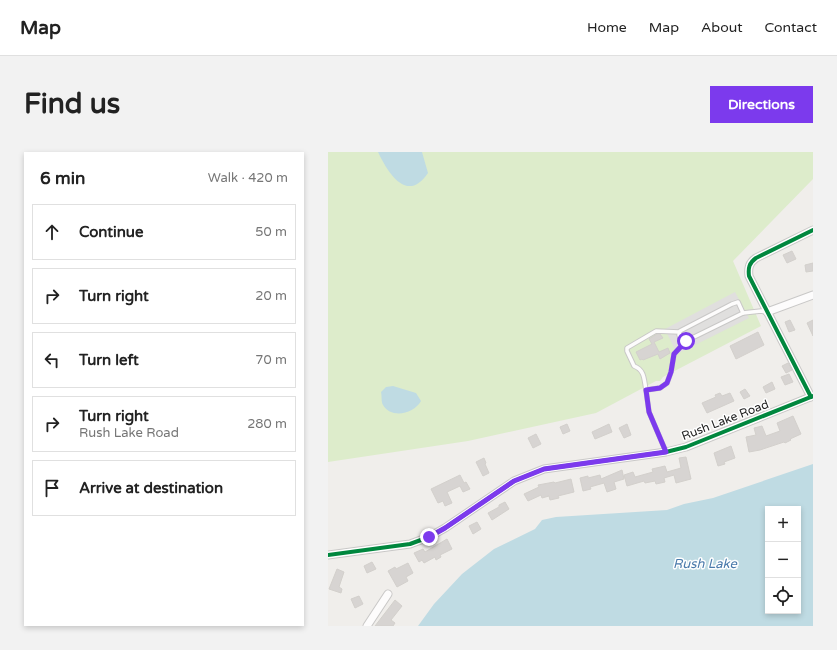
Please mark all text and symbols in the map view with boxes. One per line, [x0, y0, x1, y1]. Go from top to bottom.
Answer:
text: Map [20, 17, 61, 39]
text: Home [587, 19, 627, 36]
text: Map [649, 19, 679, 36]
text: About [701, 19, 743, 36]
text: Contact [765, 19, 817, 36]
button: Directions [710, 86, 813, 123]
text: Find us [24, 87, 120, 121]
text: 6 min [40, 168, 85, 189]
text: Walk · 420 m [208, 170, 288, 186]
icon: ahead [41, 221, 63, 243]
text: Continue [79, 223, 143, 241]
text: 50 m [255, 224, 287, 240]
icon: right [41, 285, 63, 307]
text: Turn right [79, 287, 149, 305]
text: 20 m [255, 288, 287, 304]
route start [677, 332, 695, 350]
icon: left [41, 349, 63, 371]
text: Turn left [79, 351, 139, 369]
text: 70 m [255, 352, 287, 368]
street label: Rush Lake Road [679, 397, 771, 443]
text: Turn right [79, 407, 149, 425]
icon: right [41, 413, 63, 435]
text: 280 m [247, 416, 287, 432]
text: Rush Lake Road [79, 425, 179, 441]
icon: arrive [41, 477, 63, 499]
text: Arrive at destination [79, 479, 223, 497]
map controls [765, 506, 801, 614]
button: + [765, 506, 801, 542]
route end [420, 528, 438, 546]
button: − [765, 542, 801, 578]
water label: Rush Lake [673, 556, 738, 572]
button: locate [765, 578, 801, 614]

